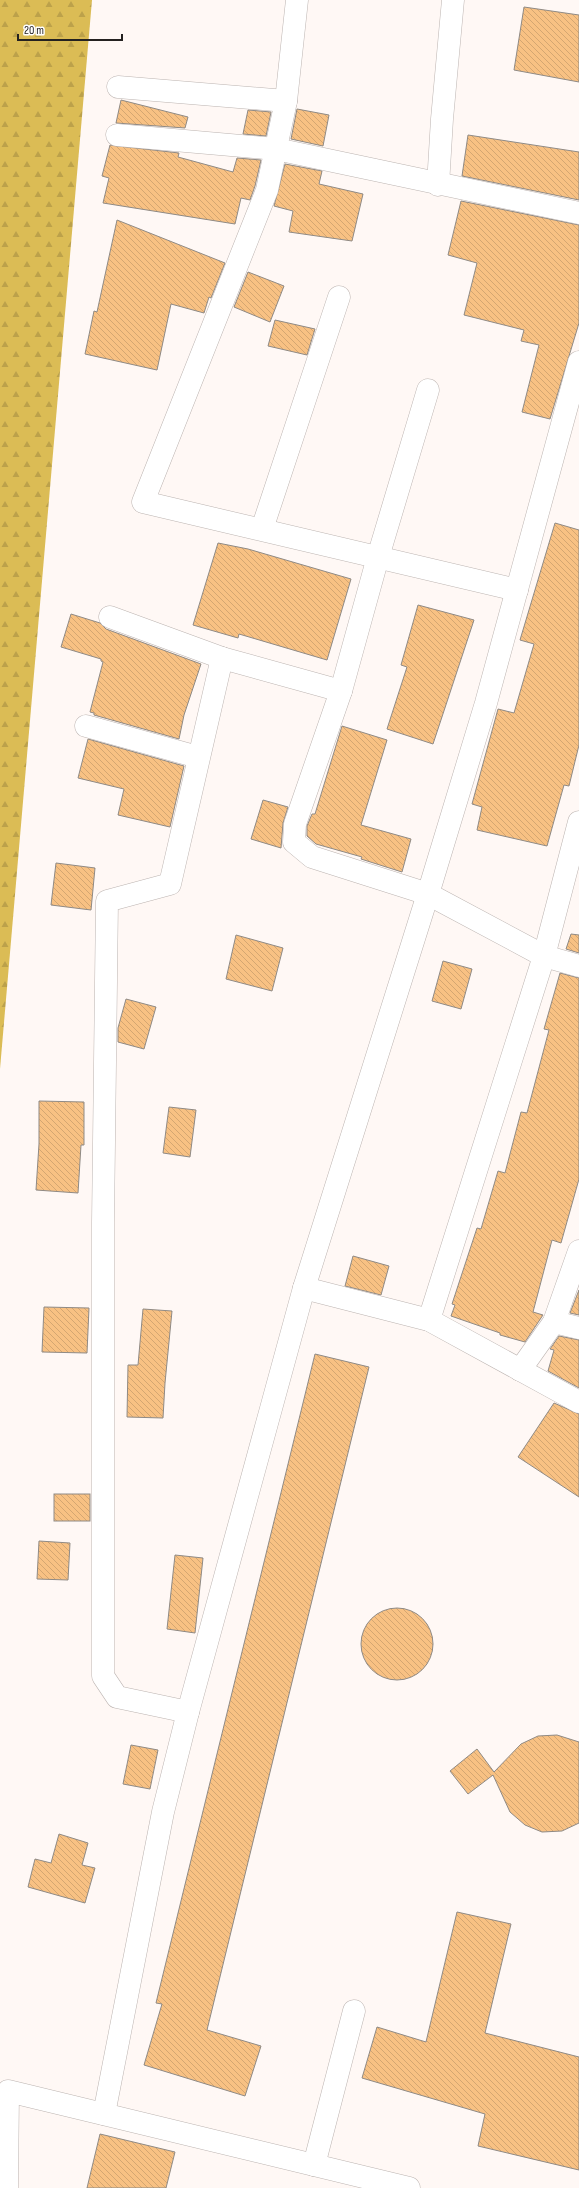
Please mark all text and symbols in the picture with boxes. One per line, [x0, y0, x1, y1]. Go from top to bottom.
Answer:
scale bar [18, 16, 122, 42]
text: 20 m [24, 23, 44, 38]

